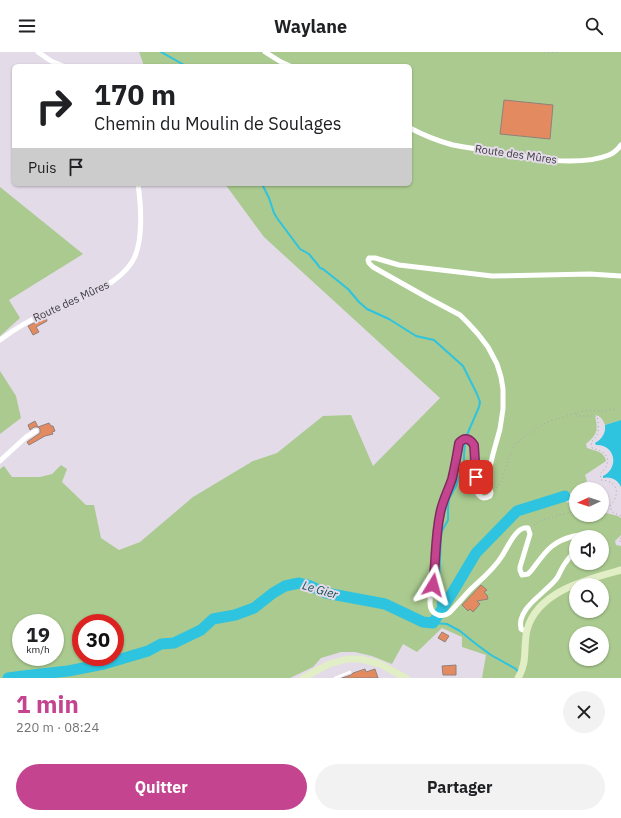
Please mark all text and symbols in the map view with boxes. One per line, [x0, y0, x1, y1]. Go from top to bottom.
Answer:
icon: menu [16, 15, 38, 37]
text: Waylane [274, 15, 347, 38]
icon: search [583, 15, 605, 37]
text: 170 m [94, 76, 176, 113]
icon: right [28, 80, 80, 132]
text: Chemin du Moulin de Soulages [94, 112, 342, 135]
street label: Route des Mûres [474, 141, 558, 167]
icon: arrive [65, 156, 87, 178]
text: Puis [28, 158, 57, 177]
street label: Route des Mûres [31, 277, 111, 325]
pin [459, 460, 493, 494]
icon: arrive [465, 466, 487, 488]
north arrow [569, 482, 609, 522]
map controls [569, 482, 609, 666]
button: sound [569, 530, 609, 570]
position arrow [412, 564, 454, 606]
water label: Le Gier [301, 577, 340, 602]
button: search [569, 578, 609, 618]
speed limit sign: 30 [72, 614, 124, 666]
text: 19 [26, 621, 50, 648]
button: layers [569, 626, 609, 666]
text: km/h [26, 643, 50, 656]
text: 1 min [16, 688, 79, 720]
button: close [563, 691, 605, 733]
text: 220 m · 08:24 [16, 719, 99, 736]
button: Quitter [16, 764, 307, 810]
button: Partager [315, 764, 605, 810]

